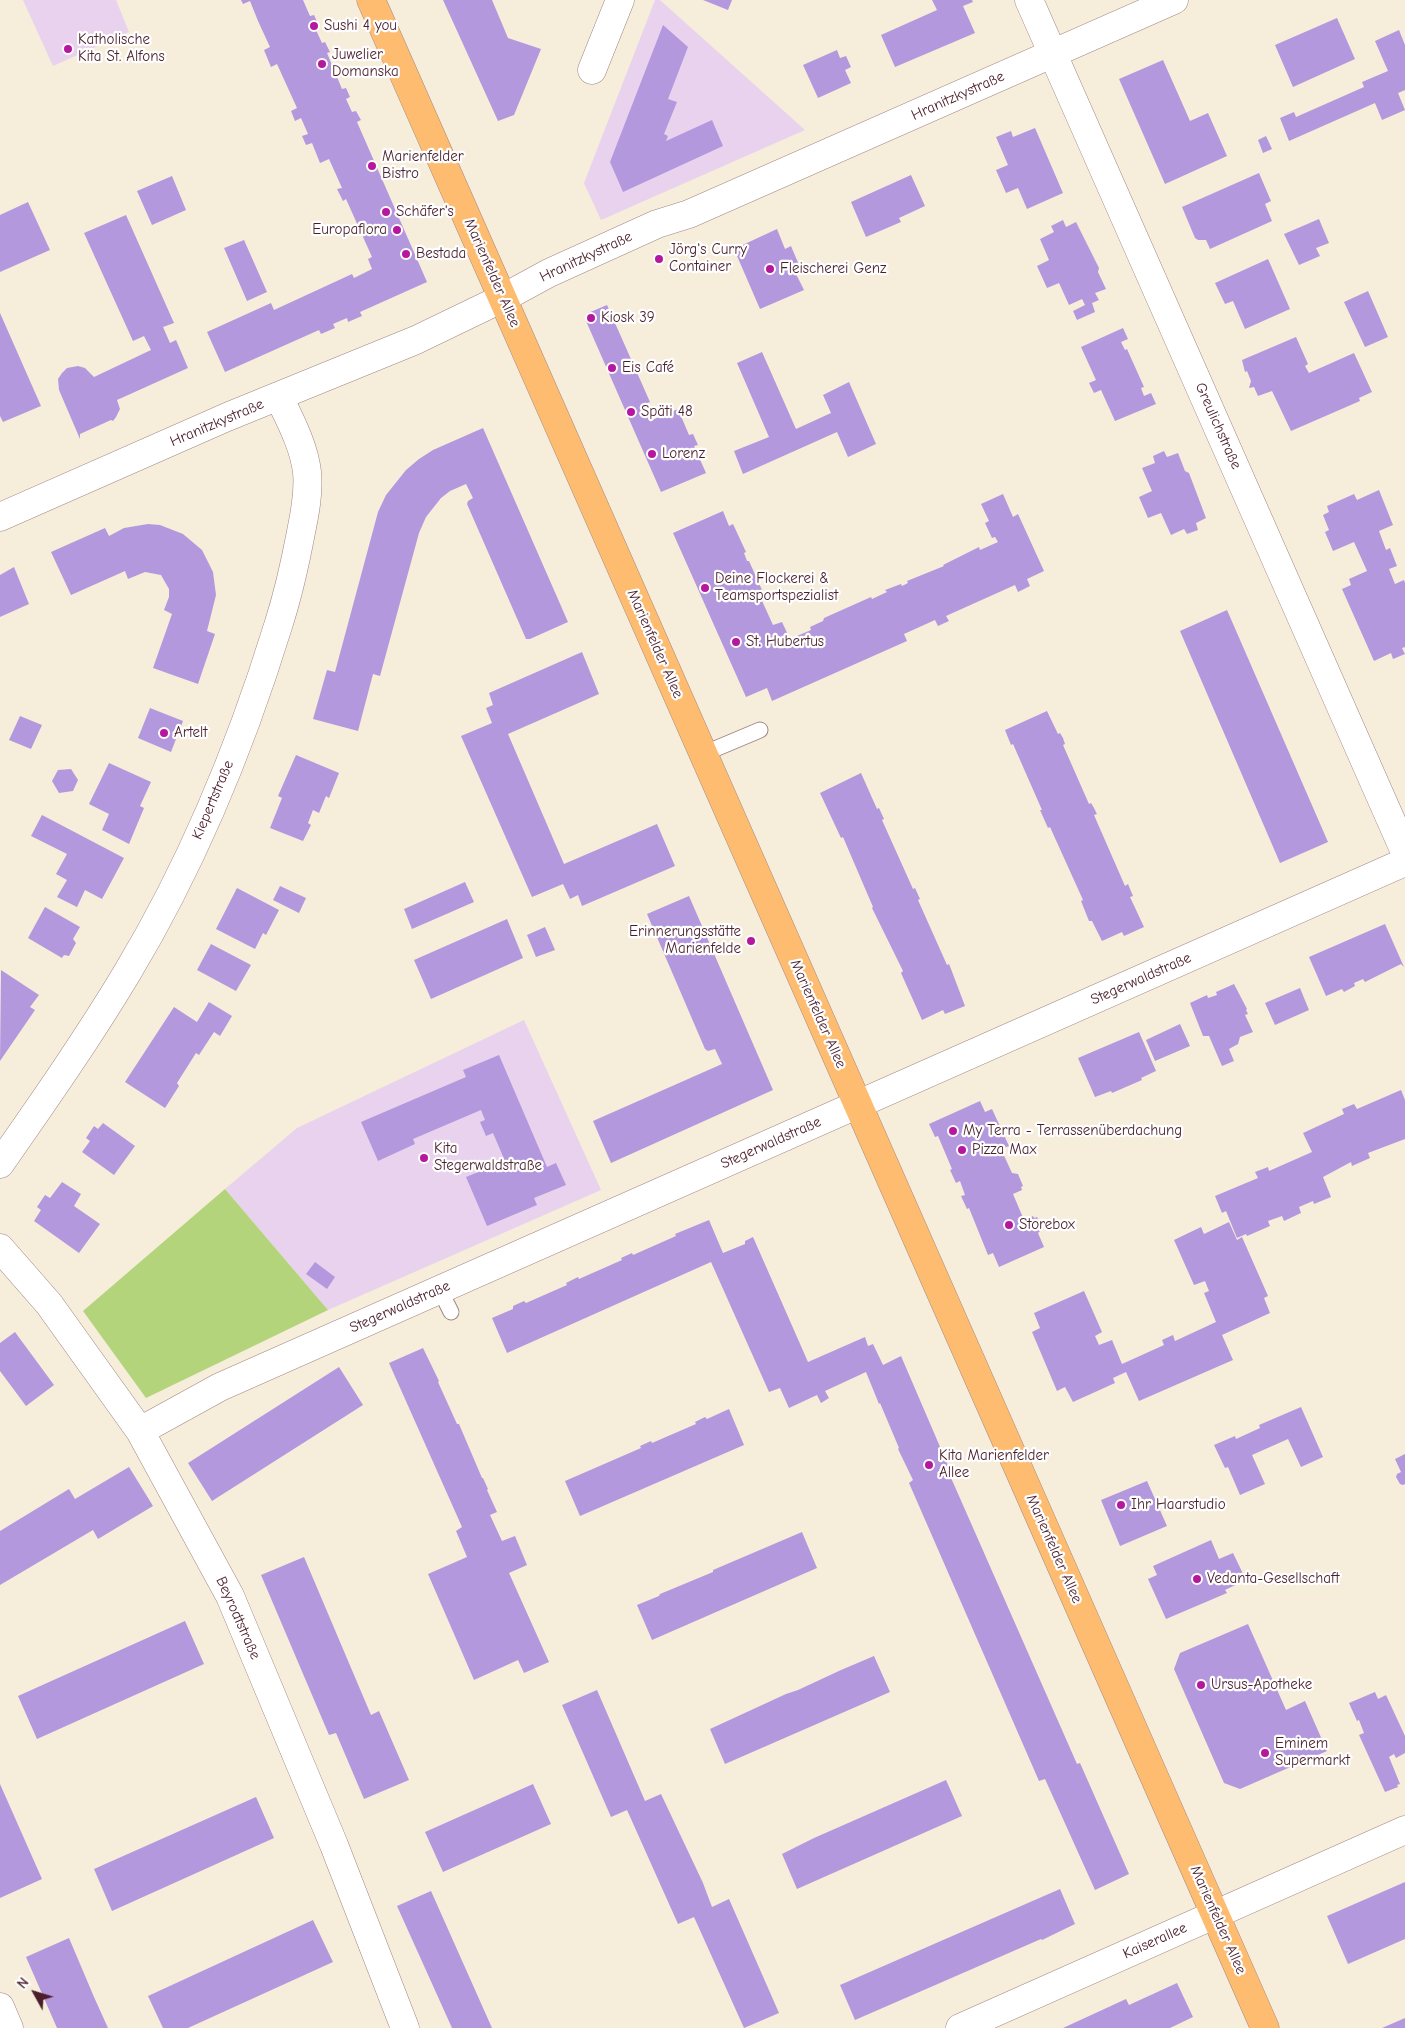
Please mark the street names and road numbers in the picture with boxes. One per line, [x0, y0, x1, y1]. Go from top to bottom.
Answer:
street label: Hranitzkystraße [909, 67, 1007, 125]
street label: Marienfelder Allee [460, 216, 524, 330]
street label: Hranitzkystraße [537, 228, 635, 286]
street label: Greulichstraße [1191, 380, 1245, 472]
street label: Hranitzkystraße [167, 395, 267, 451]
street label: Marienfelder Allee [623, 587, 687, 701]
street label: Kiepertstraße [188, 758, 238, 842]
street label: Stegerwaldstraße [1088, 949, 1194, 1009]
street label: Marienfelder Allee [786, 957, 850, 1071]
street label: Stegerwaldstraße [718, 1113, 824, 1173]
street label: Stegerwaldstraße [347, 1277, 453, 1337]
street label: Marienfelder Allee [1022, 1492, 1086, 1606]
street label: Beyrodtstraße [212, 1574, 264, 1662]
street label: Marienfelder Allee [1186, 1863, 1250, 1977]
street label: Kaiserallee [1120, 1919, 1190, 1963]

